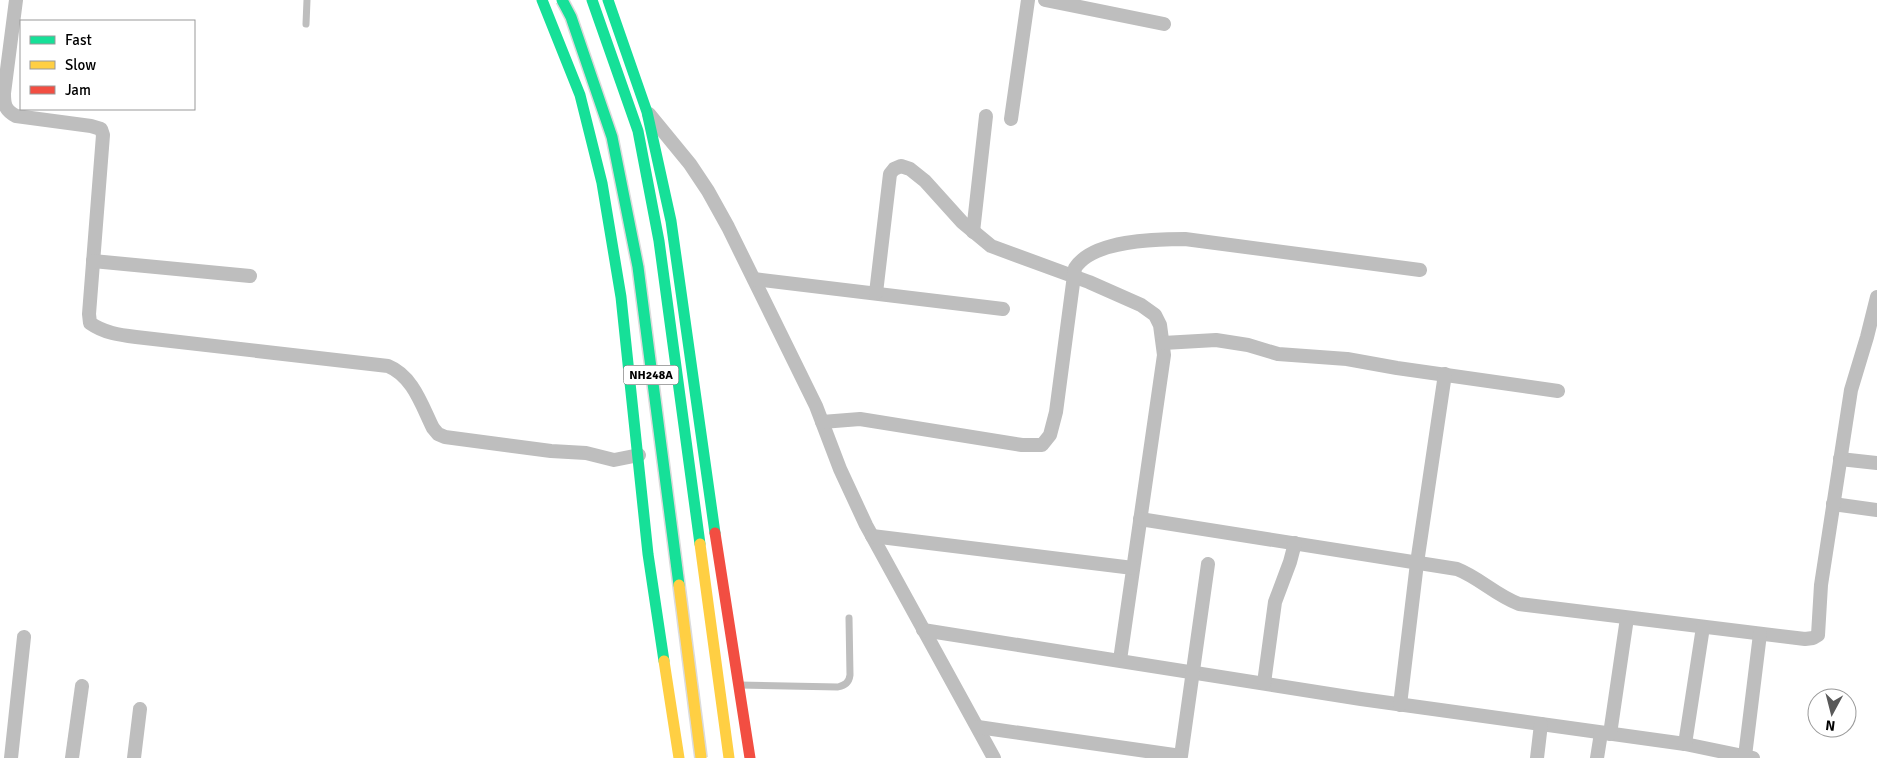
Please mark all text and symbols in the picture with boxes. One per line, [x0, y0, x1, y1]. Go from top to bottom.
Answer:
legend [20, 20, 195, 110]
text: Fast [65, 31, 92, 49]
text: Slow [65, 56, 96, 74]
text: Jam [65, 81, 91, 99]
road number: NH248A [624, 366, 678, 384]
north arrow [1807, 688, 1857, 738]
text: N [1825, 716, 1836, 734]

